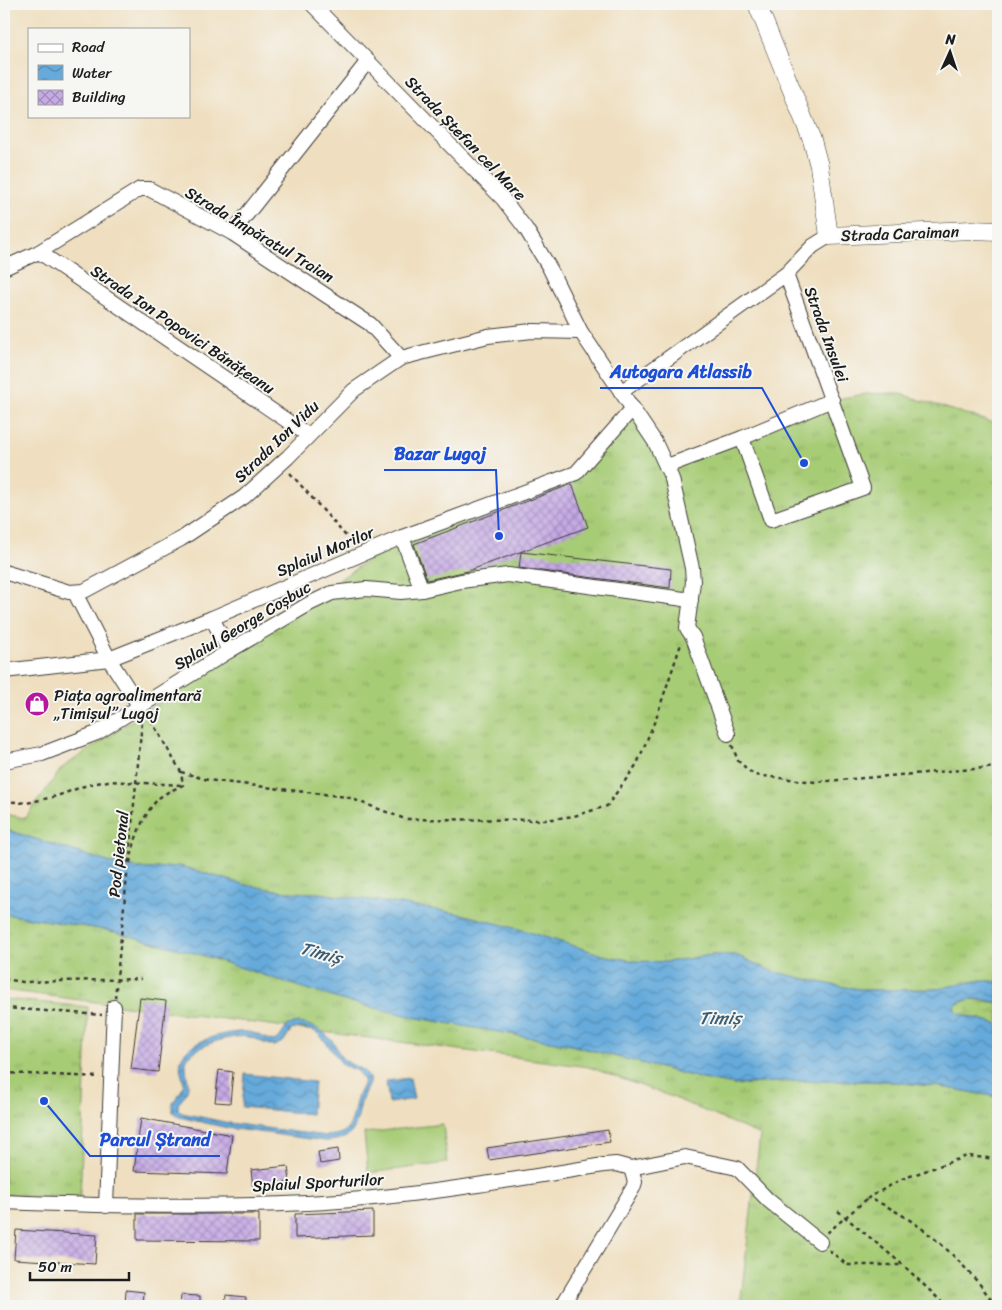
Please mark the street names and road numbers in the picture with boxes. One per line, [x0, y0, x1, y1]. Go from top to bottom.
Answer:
street label: Strada Ștefan cel Mare [398, 69, 534, 208]
street label: Strada Împăratul Traian [179, 178, 340, 291]
street label: Strada Caraiman [840, 217, 960, 250]
street label: Strada Ion Popovici Bănățeanu [84, 257, 281, 402]
street label: Strada Insulei [796, 282, 858, 387]
street label: Strada Ion Vidu [227, 392, 326, 490]
street label: Splaiul Morilor [272, 517, 380, 585]
street label: Splaiul George Coșbuc [168, 573, 317, 678]
street label: Pod pietonal [100, 809, 137, 899]
street label: Splaiul Sporturilor [252, 1165, 386, 1200]

